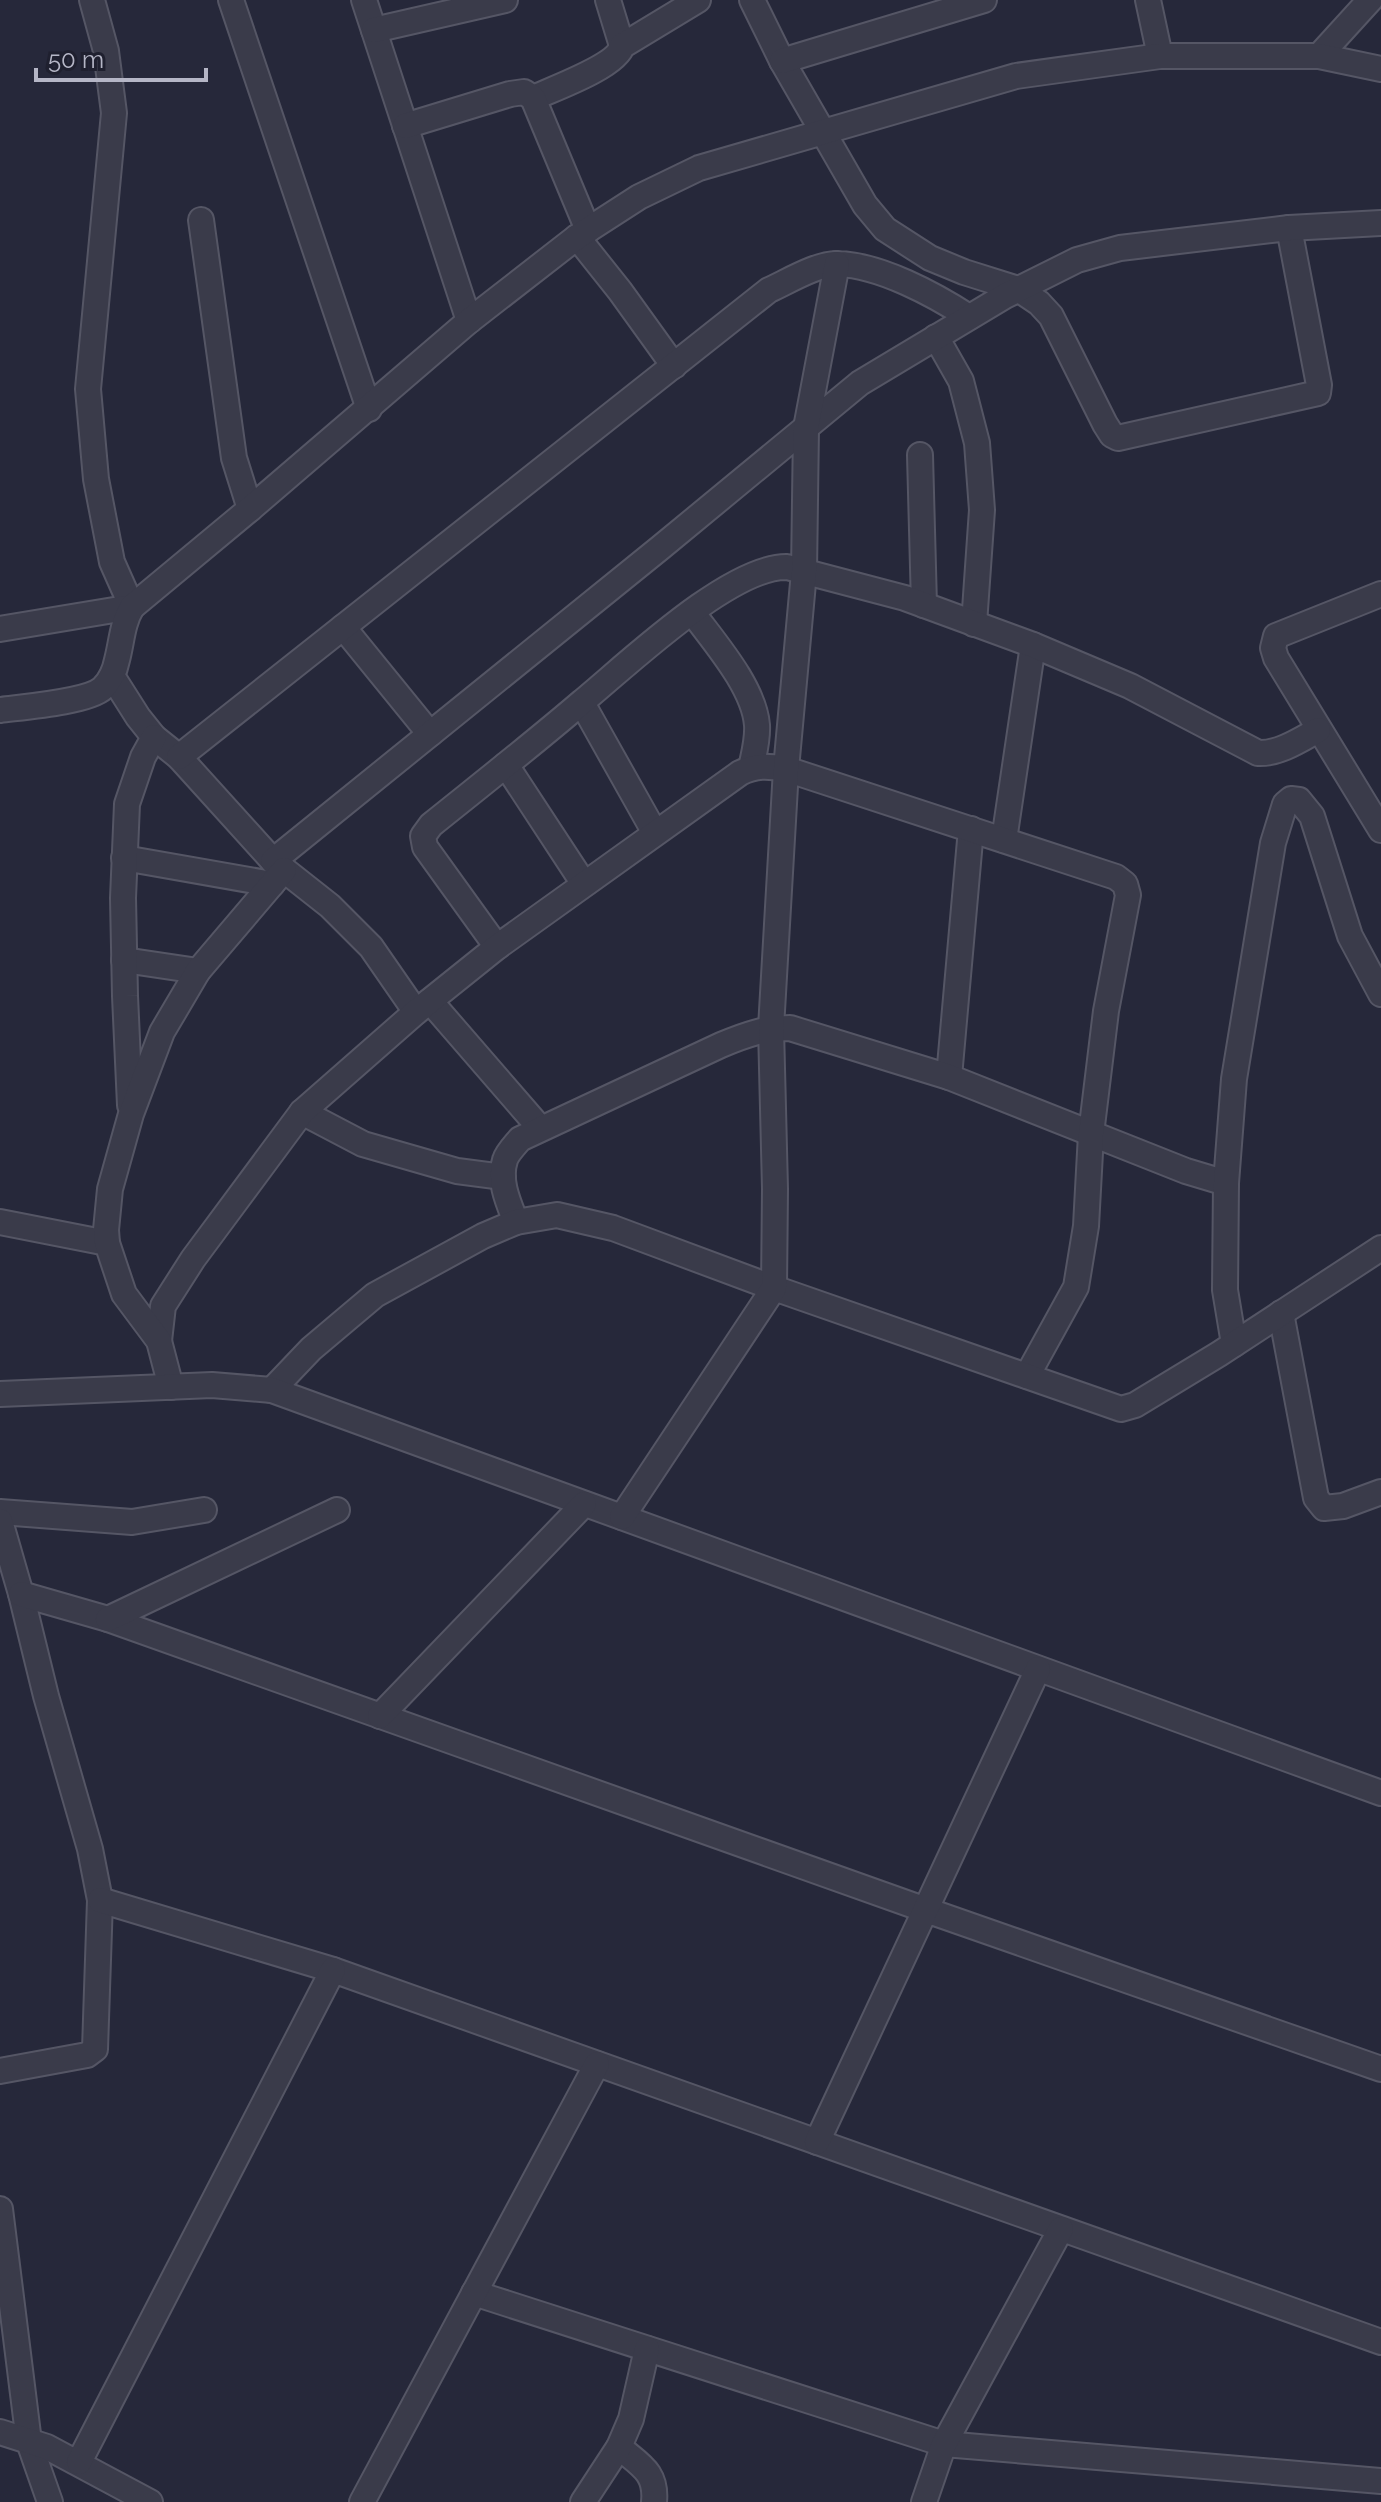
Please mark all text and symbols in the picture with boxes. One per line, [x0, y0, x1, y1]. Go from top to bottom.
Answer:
scale bar [36, 32, 206, 82]
text: 50 m [48, 45, 104, 74]

